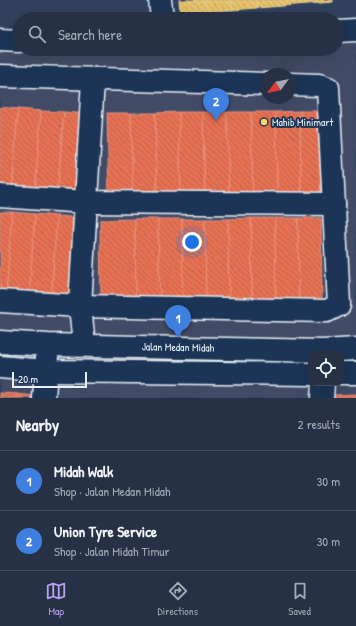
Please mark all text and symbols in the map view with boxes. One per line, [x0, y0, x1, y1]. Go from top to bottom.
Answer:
search box [12, 12, 344, 56]
icon: search [26, 23, 48, 45]
text: Search here [58, 24, 122, 45]
north arrow [260, 68, 296, 104]
pin: 2 [203, 88, 229, 121]
place label: Mahib Minimart [272, 115, 333, 129]
marker: Mahib Minimart [259, 117, 269, 127]
your location [182, 232, 202, 252]
pin: 1 [165, 305, 191, 338]
street label: Jalan Medan Midah [142, 339, 215, 355]
map controls [308, 350, 344, 386]
button: locate [308, 350, 344, 386]
scale bar [12, 370, 87, 389]
text: 20 m [18, 372, 38, 386]
text: Nearby [16, 413, 59, 436]
text: 2 results [298, 415, 340, 433]
text: Midah Walk [54, 461, 113, 482]
text: 1 [27, 472, 31, 490]
text: 30 m [317, 472, 340, 490]
text: Shop · Jalan Medan Midah [54, 482, 170, 500]
text: Union Tyre Service [54, 521, 157, 542]
text: 2 [26, 532, 32, 550]
text: 30 m [317, 532, 340, 550]
text: Shop · Jalan Midah Timur [54, 542, 169, 560]
tab: Map [45, 580, 67, 618]
tab: Directions [158, 580, 198, 618]
tab: Saved [288, 580, 311, 618]

